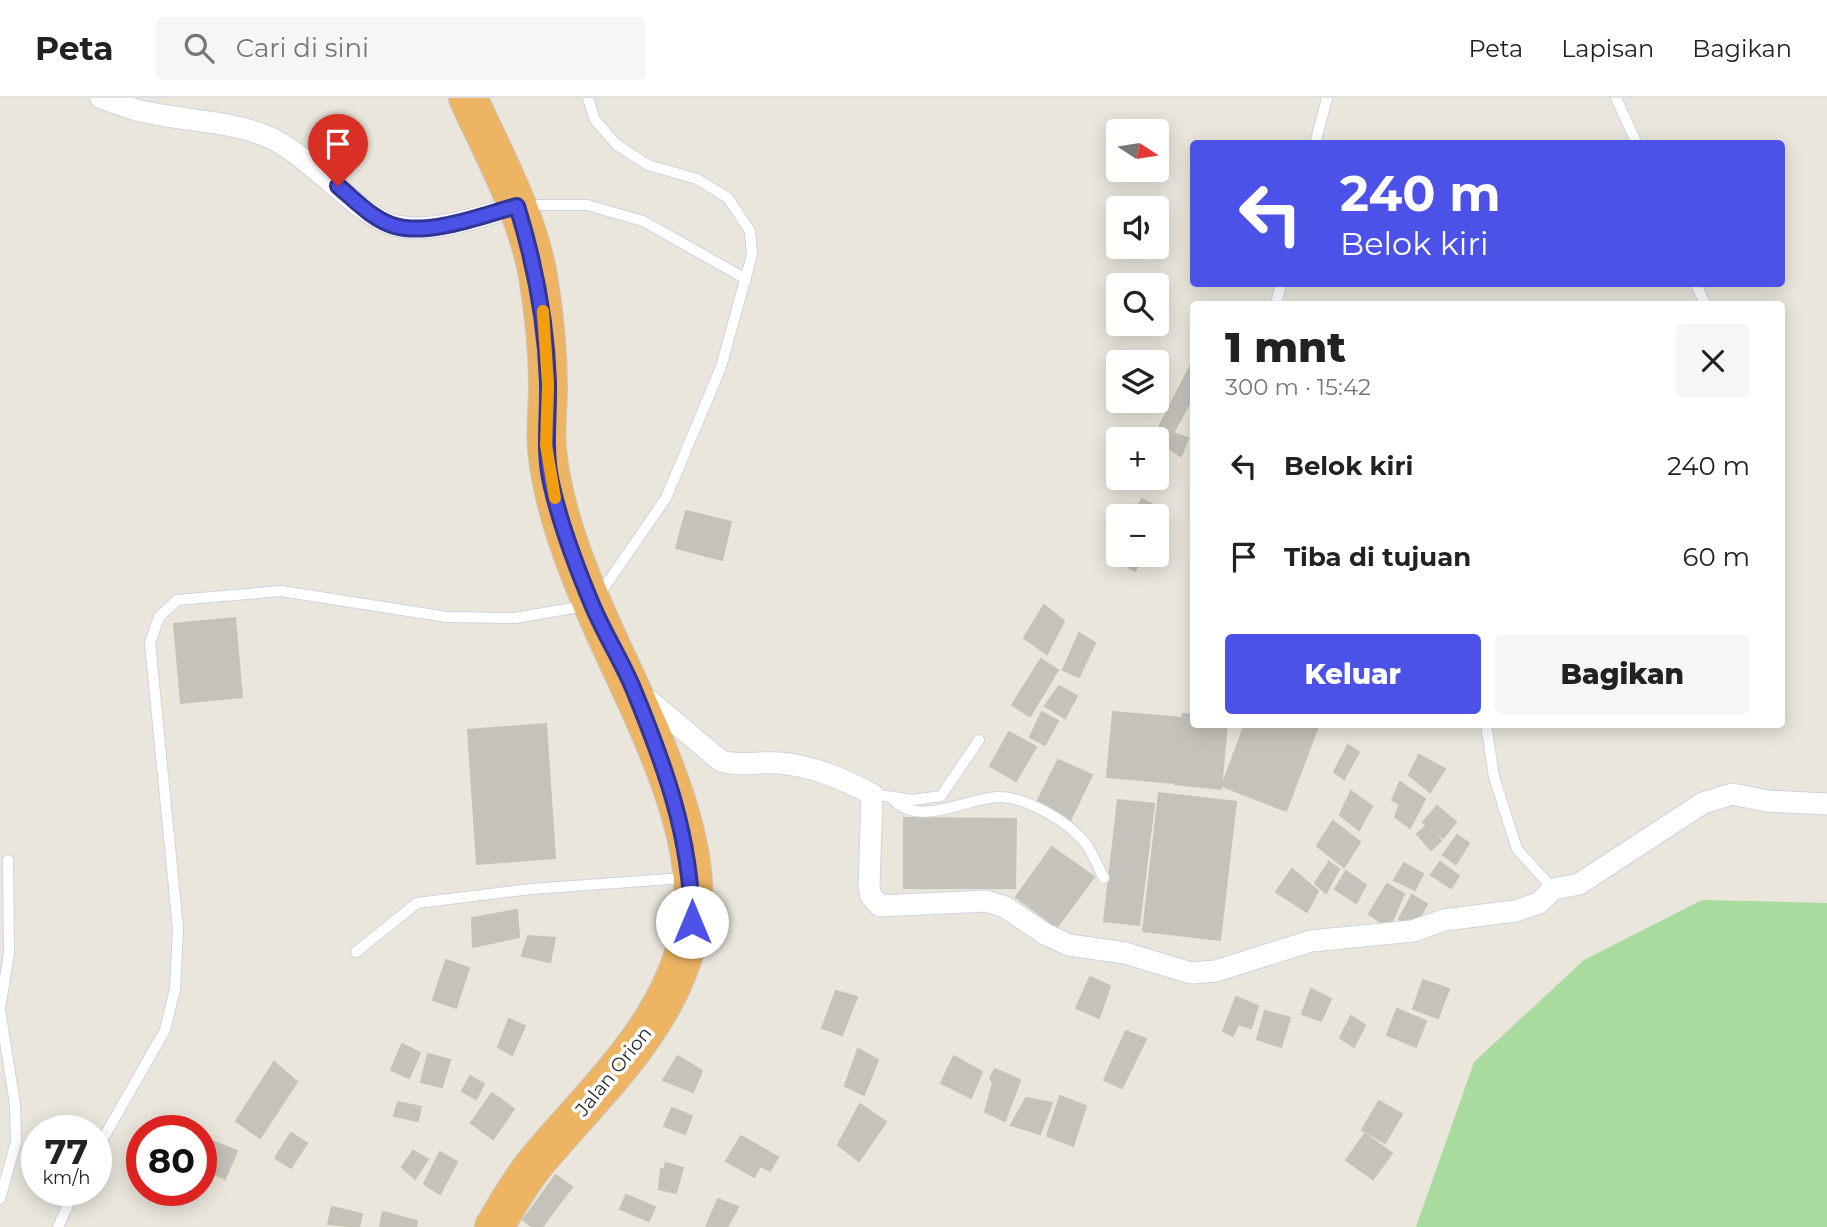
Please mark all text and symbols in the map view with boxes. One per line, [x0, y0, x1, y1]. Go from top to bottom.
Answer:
search box [156, 17, 646, 80]
text: Peta [35, 28, 114, 68]
icon: search [180, 29, 218, 67]
text: Cari di sini [236, 32, 369, 64]
text: Peta [1468, 34, 1523, 63]
text: Lapisan [1561, 34, 1654, 63]
text: Bagikan [1692, 34, 1792, 63]
pin [308, 114, 368, 186]
north arrow [1106, 119, 1169, 182]
map controls [1106, 119, 1169, 567]
icon: arrive [319, 125, 357, 163]
text: 240 m [1340, 164, 1501, 223]
icon: left [1225, 168, 1316, 259]
button: sound [1106, 196, 1169, 259]
text: Belok kiri [1340, 224, 1489, 263]
button: search [1106, 273, 1169, 336]
text: 1 mnt [1225, 321, 1346, 373]
button: close [1676, 324, 1750, 398]
button: layers [1106, 350, 1169, 413]
text: 300 m · 15:42 [1225, 373, 1371, 401]
button: + [1106, 427, 1169, 490]
icon: left [1225, 447, 1263, 485]
text: Belok kiri [1284, 450, 1413, 482]
text: 240 m [1667, 450, 1750, 482]
button: − [1106, 504, 1169, 567]
icon: arrive [1225, 538, 1263, 576]
text: Tiba di tujuan [1284, 541, 1471, 573]
text: 60 m [1683, 541, 1750, 573]
button: Keluar [1225, 634, 1481, 714]
button: Bagikan [1495, 634, 1750, 714]
position arrow [655, 885, 729, 959]
street label: Jalan Orion [570, 1022, 656, 1121]
speed limit sign: 80 [126, 1115, 217, 1206]
text: 77 [45, 1130, 88, 1173]
text: km/h [42, 1167, 91, 1189]

